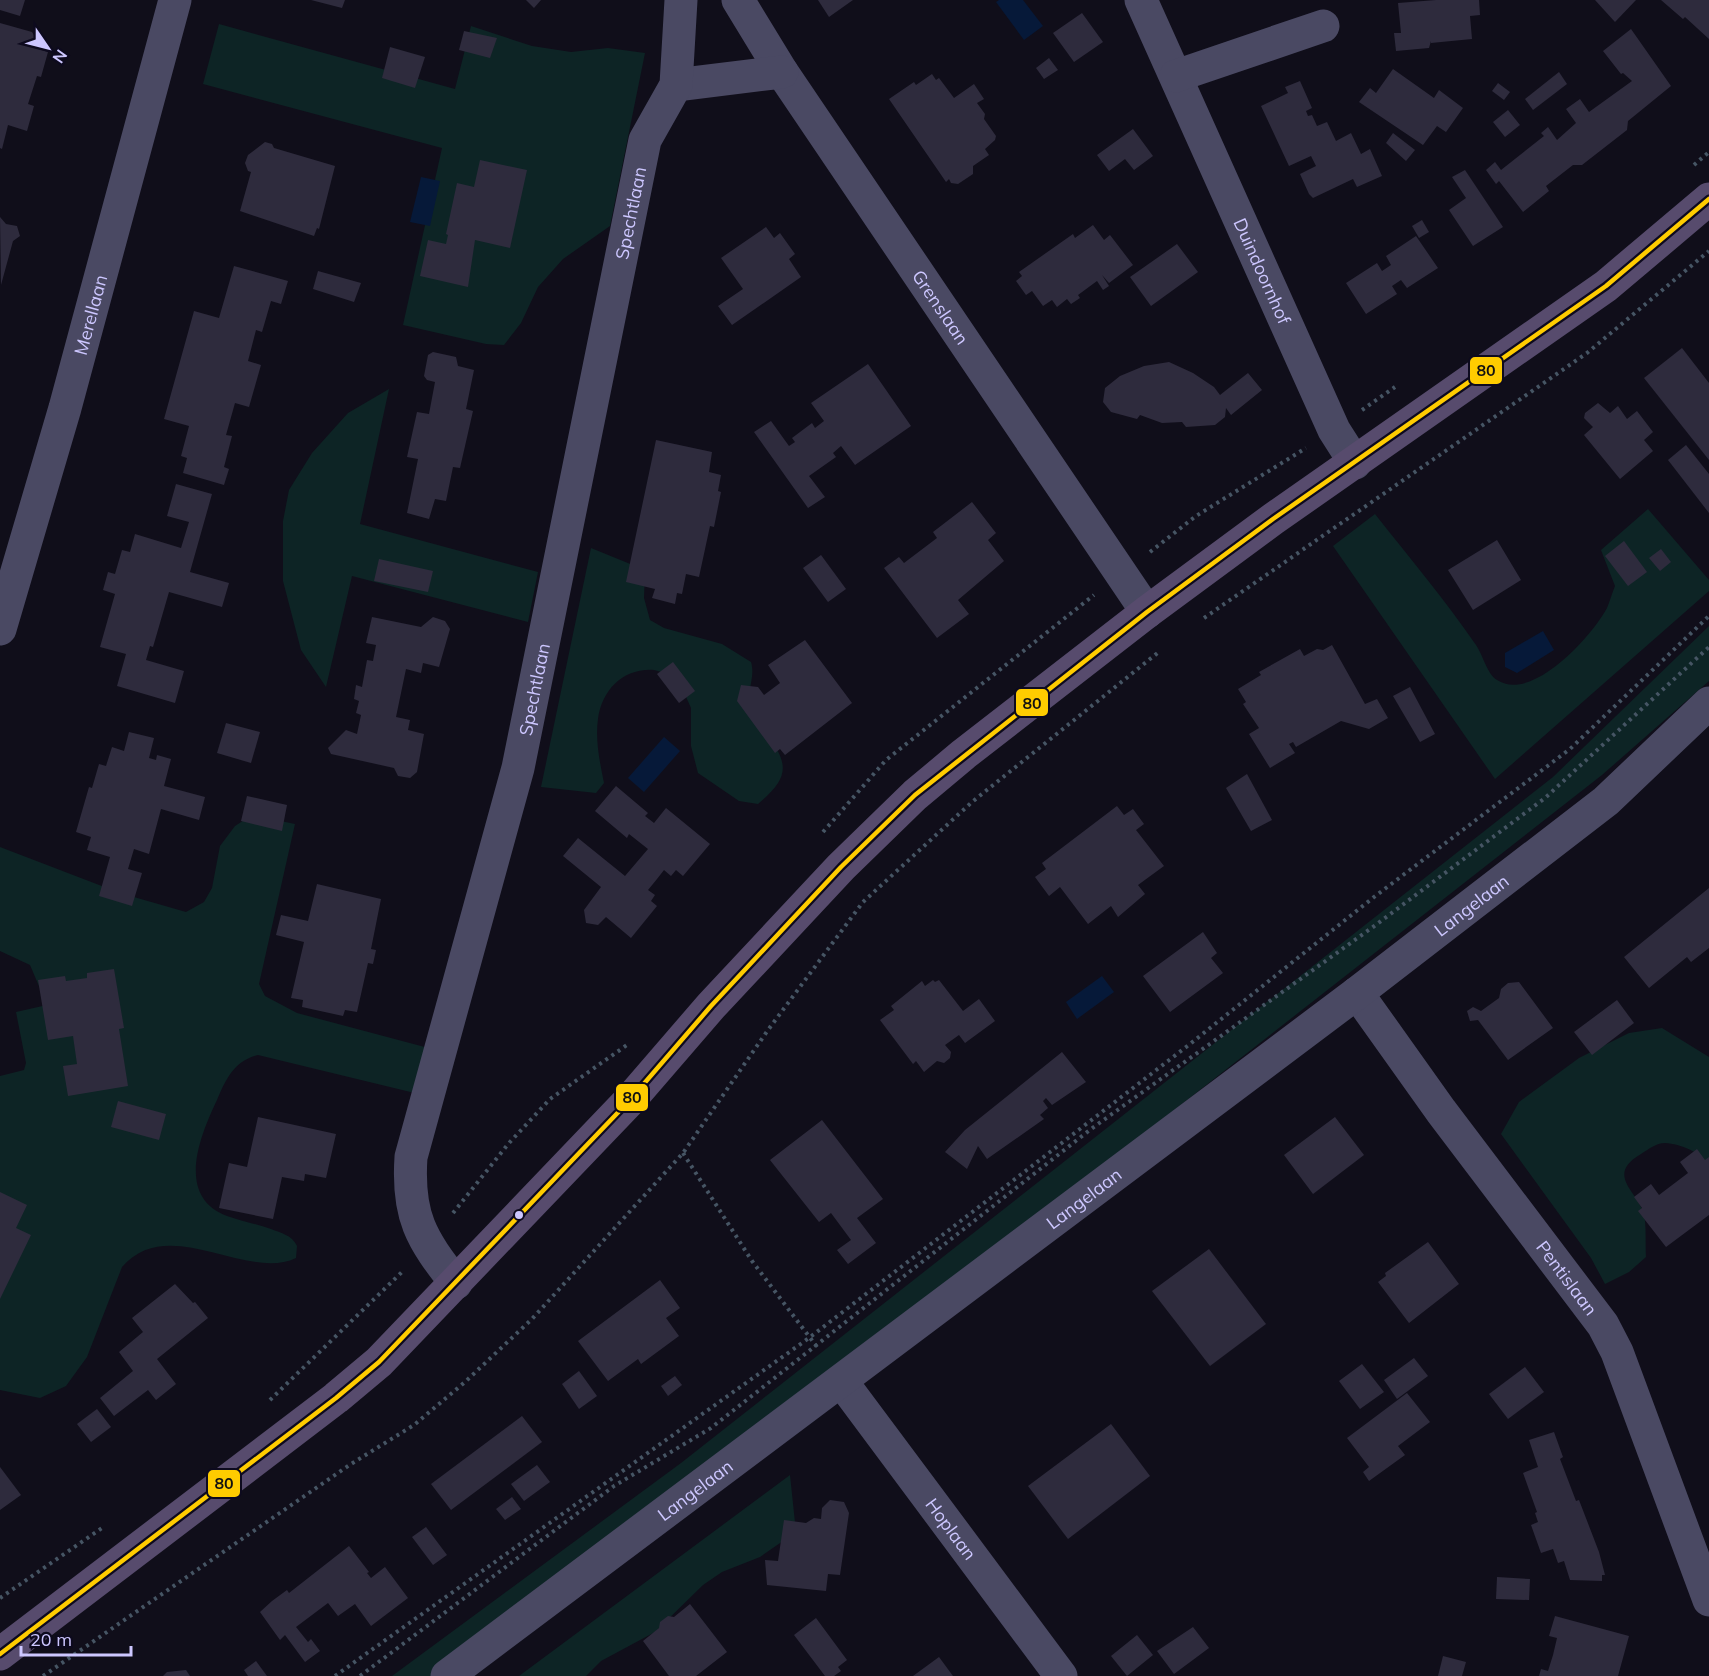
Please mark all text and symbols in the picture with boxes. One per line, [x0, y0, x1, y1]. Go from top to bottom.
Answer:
north arrow [18, 18, 78, 78]
text: N [49, 46, 72, 67]
street label: Spechtlaan [610, 165, 651, 261]
street label: Duindoornhof [1229, 214, 1297, 329]
street label: Grenslaan [907, 265, 974, 349]
street label: Merellaan [68, 272, 112, 357]
line badge: 80 [1469, 356, 1503, 385]
text: 80 [1476, 360, 1496, 380]
street label: Spechtlaan [513, 641, 555, 738]
line badge: 80 [1015, 688, 1049, 717]
text: 80 [1022, 693, 1042, 713]
street label: Langelaan [1429, 869, 1513, 941]
line badge: 80 [615, 1083, 649, 1112]
text: 80 [622, 1087, 642, 1107]
street label: Langelaan [1041, 1162, 1126, 1234]
unlabelled marker [513, 1209, 525, 1221]
street label: Pentislaan [1532, 1236, 1603, 1320]
street label: Langelaan [653, 1454, 737, 1526]
line badge: 80 [207, 1469, 241, 1498]
text: 80 [214, 1473, 234, 1493]
street label: Hoplaan [921, 1493, 982, 1564]
scale bar [21, 1619, 130, 1657]
text: 20 m [30, 1628, 72, 1651]

